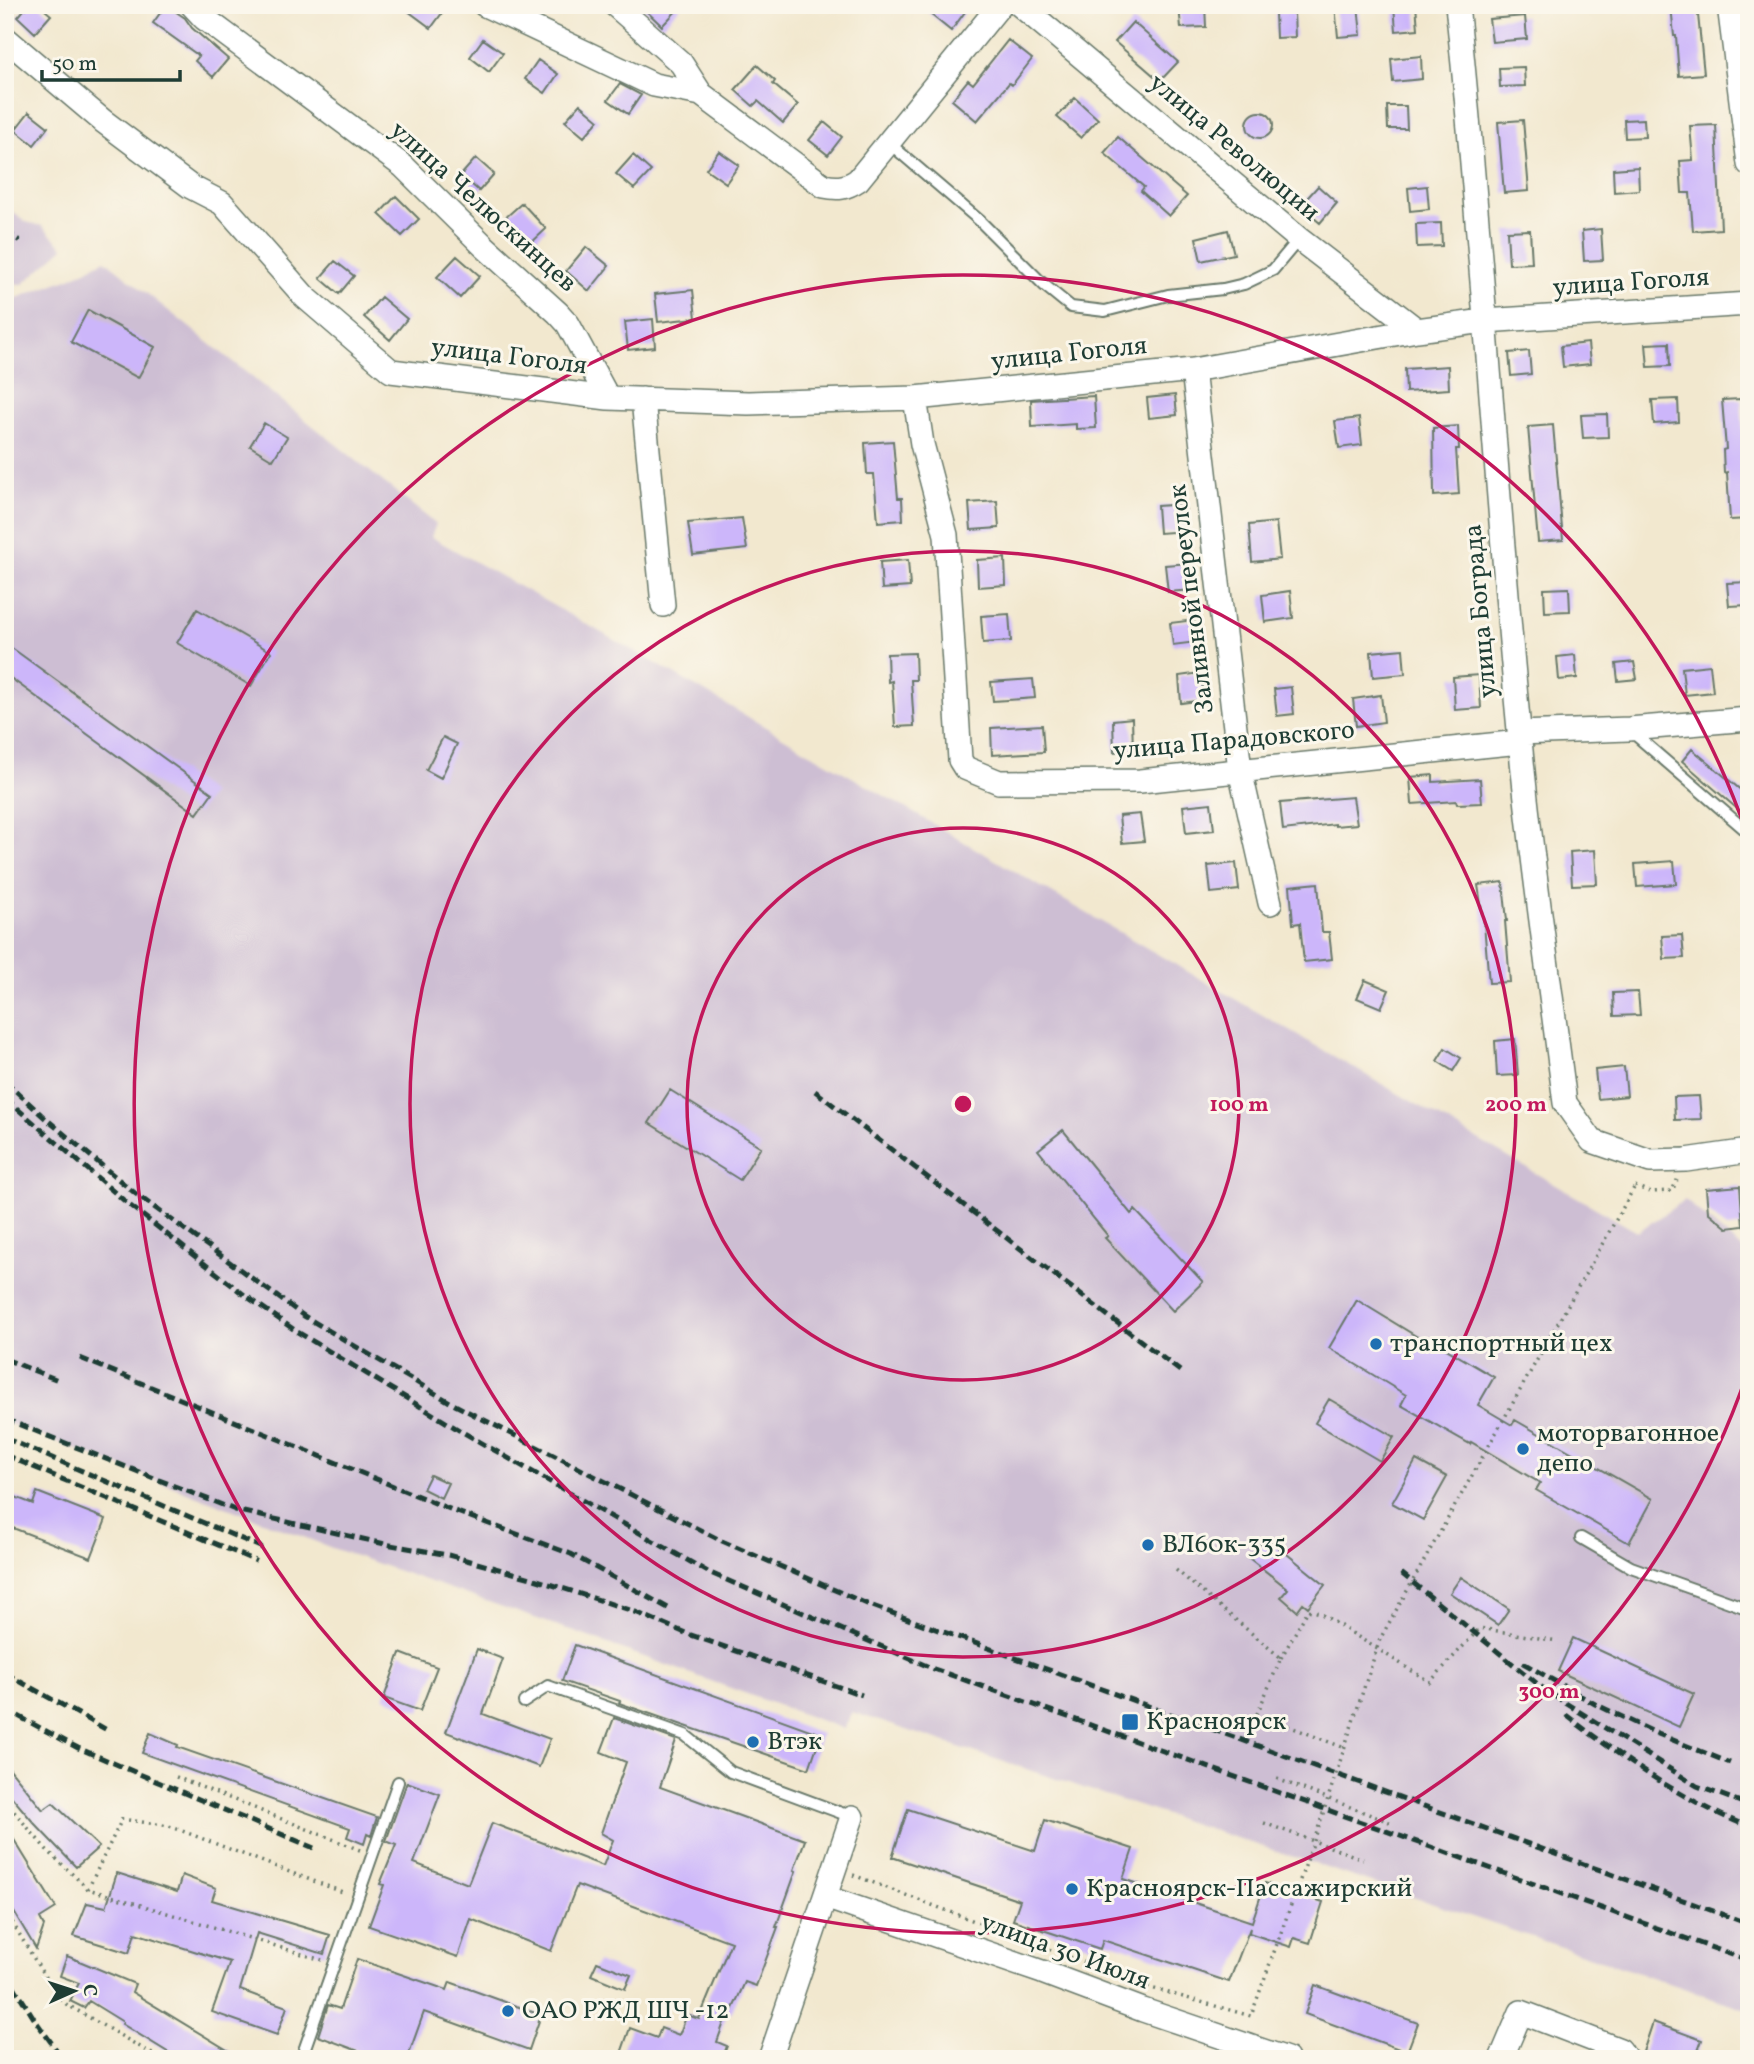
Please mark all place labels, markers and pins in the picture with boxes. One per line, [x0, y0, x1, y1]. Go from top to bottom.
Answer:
centre of rings [951, 1092, 975, 1116]
place label: транспортный цех [1390, 1326, 1612, 1362]
marker: транспортный цех [1368, 1336, 1384, 1352]
place label: моторвагонное депо [1537, 1416, 1719, 1482]
marker: моторвагонное депо [1515, 1441, 1531, 1457]
place label: ВЛ60к-335 [1162, 1527, 1286, 1563]
marker: ВЛ60к-335 [1140, 1537, 1156, 1553]
place label: Красноярск [1146, 1704, 1287, 1740]
marker: Красноярск [1120, 1712, 1140, 1732]
place label: Втэк [767, 1724, 822, 1760]
marker: Втэк [745, 1734, 761, 1750]
place label: Красноярск-Пассажирский [1086, 1871, 1412, 1907]
marker: Красноярск-Пассажирский [1064, 1881, 1080, 1897]
place label: ОАО РЖД ШЧ -12 [522, 1993, 729, 2029]
marker: ОАО РЖД ШЧ -12 [500, 2003, 516, 2019]

